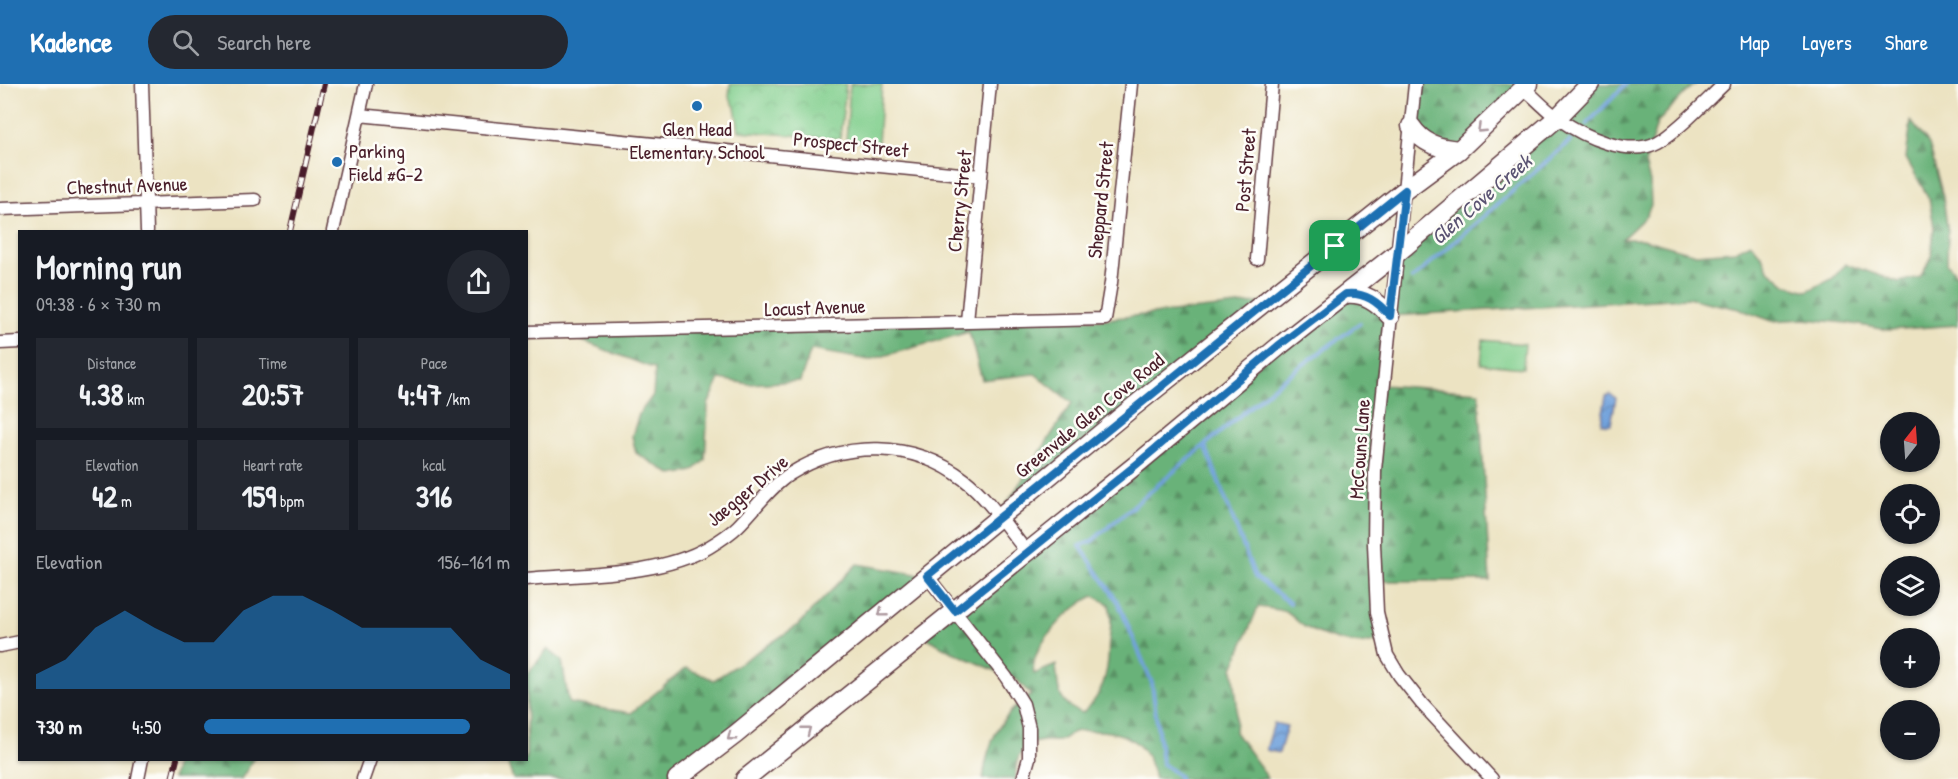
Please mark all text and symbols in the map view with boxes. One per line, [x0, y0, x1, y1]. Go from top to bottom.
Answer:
search box [148, 15, 568, 69]
text: Kadence [30, 23, 112, 61]
icon: search [169, 26, 202, 59]
text: Search here [217, 27, 311, 57]
text: Map [1740, 28, 1769, 57]
text: Layers [1802, 28, 1852, 57]
text: Share [1885, 28, 1928, 57]
marker: Glen Head Elementary School [690, 99, 704, 113]
place label: Glen Head Elementary School [630, 115, 765, 165]
one-way arrow [1478, 121, 1489, 132]
street label: Prospect Street [792, 125, 911, 164]
street label: Post Street [1228, 126, 1262, 213]
place label: Parking Field #G-2 [348, 137, 423, 187]
street label: Sheppard Street [1080, 139, 1120, 260]
water label: Glen Cove Creek [1424, 146, 1539, 251]
street label: Cherry Street [940, 148, 978, 253]
marker: Parking Field #G-2 [330, 155, 344, 169]
street label: Chestnut Avenue [66, 169, 188, 201]
pin [1309, 220, 1360, 271]
icon: arrive [1318, 229, 1351, 262]
text: Morning run [36, 245, 182, 289]
button: share [447, 250, 510, 313]
text: 09:38 · 6 × 730 m [36, 290, 161, 317]
street label: Locust Avenue [764, 292, 866, 322]
street label: Greenvale Glen Cove Road [1009, 346, 1169, 484]
text: Distance [88, 352, 136, 374]
text: Time [259, 352, 287, 374]
text: Pace [421, 352, 447, 374]
text: 4.38 [79, 374, 123, 414]
text: 20:57 [242, 374, 304, 414]
text: 4:47 [398, 374, 442, 414]
text: km [123, 388, 145, 410]
text: /km [442, 388, 470, 410]
street label: McCouns Lane [1342, 398, 1376, 500]
north arrow [1880, 412, 1940, 472]
map controls [1880, 412, 1940, 760]
street label: Jaegger Drive [700, 448, 794, 532]
text: Elevation [85, 454, 139, 476]
text: Heart rate [243, 454, 303, 476]
text: kcal [422, 454, 446, 476]
text: 42 [92, 476, 117, 516]
text: 159 [242, 476, 276, 516]
text: 316 [416, 476, 452, 516]
button: locate [1880, 484, 1940, 544]
text: m [117, 490, 132, 512]
text: bpm [276, 490, 304, 512]
text: Elevation [36, 548, 102, 575]
text: 156–161 m [437, 548, 510, 575]
button: layers [1880, 556, 1940, 616]
one-way arrow [878, 606, 889, 617]
button: + [1880, 628, 1940, 688]
button: − [1880, 700, 1940, 760]
text: 730 m [36, 713, 82, 740]
text: 4:50 [132, 713, 162, 740]
one-way arrow [800, 726, 811, 737]
one-way arrow [727, 729, 738, 740]

